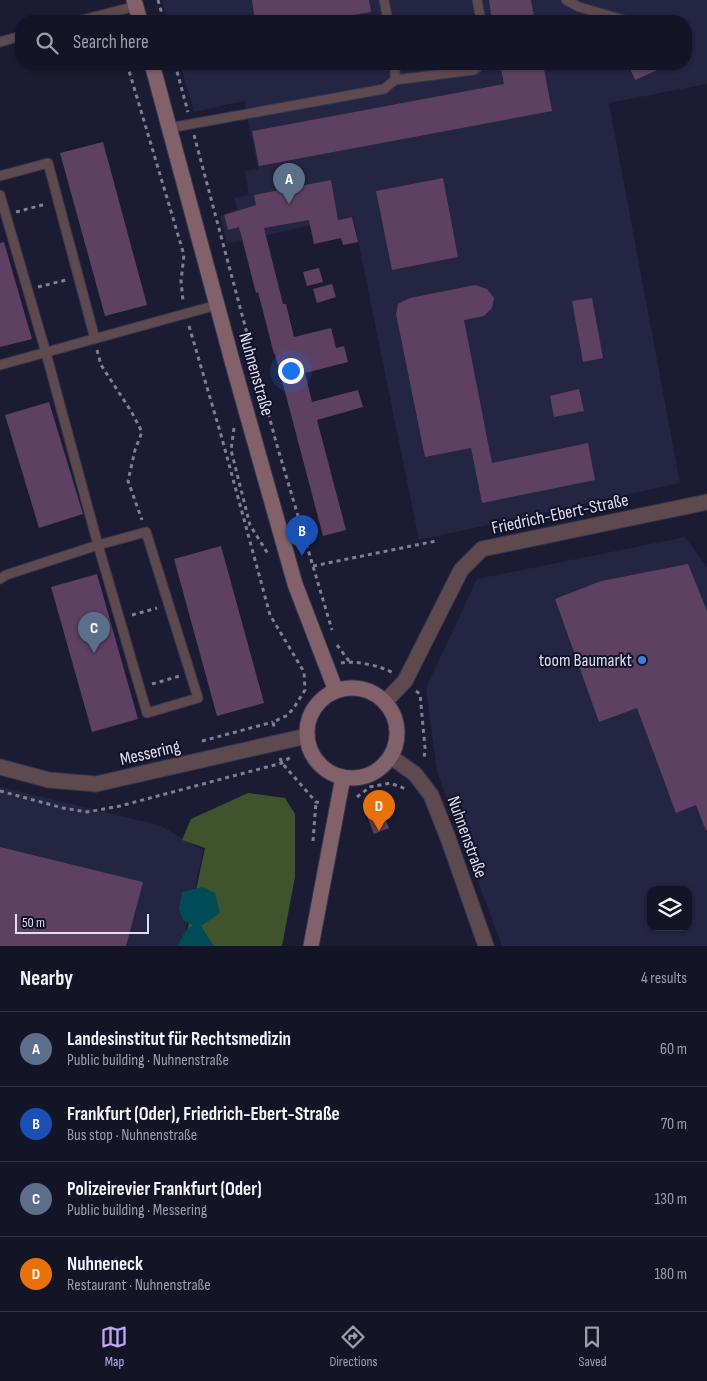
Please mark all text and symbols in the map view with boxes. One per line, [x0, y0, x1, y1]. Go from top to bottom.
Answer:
search box [15, 15, 692, 70]
icon: search [33, 29, 61, 57]
text: Search here [73, 31, 149, 54]
pin: A [273, 163, 305, 204]
street label: Nuhnenstraße [234, 330, 278, 418]
your location [278, 358, 304, 384]
street label: Friedrich-Ebert-Straße [490, 489, 630, 539]
pin: B [286, 515, 318, 556]
pin: C [78, 612, 110, 653]
place label: toom Baumarkt [539, 650, 633, 671]
marker: toom Baumarkt [636, 654, 648, 666]
street label: Messering [118, 736, 182, 770]
pin: D [363, 790, 395, 831]
street label: Nuhnenstraße [442, 793, 492, 881]
map controls [647, 886, 692, 931]
button: layers [647, 886, 692, 931]
scale bar [15, 911, 149, 934]
text: 50 m [22, 914, 45, 931]
text: Nearby [20, 966, 73, 991]
text: 4 results [641, 969, 687, 988]
text: Landesinstitut für Rechtsmedizin [67, 1028, 291, 1051]
text: A [32, 1040, 40, 1059]
text: 60 m [660, 1040, 687, 1059]
text: Public building · Nuhnenstraße [67, 1051, 229, 1070]
text: Frankfurt (Oder), Friedrich-Ebert-Straße [67, 1103, 340, 1126]
text: B [32, 1115, 40, 1134]
text: 70 m [661, 1115, 687, 1134]
text: Bus stop · Nuhnenstraße [67, 1126, 197, 1145]
text: Polizeirevier Frankfurt (Oder) [67, 1178, 262, 1201]
text: C [32, 1190, 40, 1209]
text: 130 m [655, 1190, 687, 1209]
text: Public building · Messering [67, 1201, 207, 1220]
text: Nuhneneck [67, 1253, 143, 1276]
text: D [32, 1265, 40, 1284]
text: 180 m [654, 1265, 687, 1284]
text: Restaurant · Nuhnenstraße [67, 1276, 211, 1295]
tab: Map [100, 1323, 128, 1370]
tab: Directions [329, 1323, 378, 1370]
tab: Saved [578, 1323, 607, 1370]

